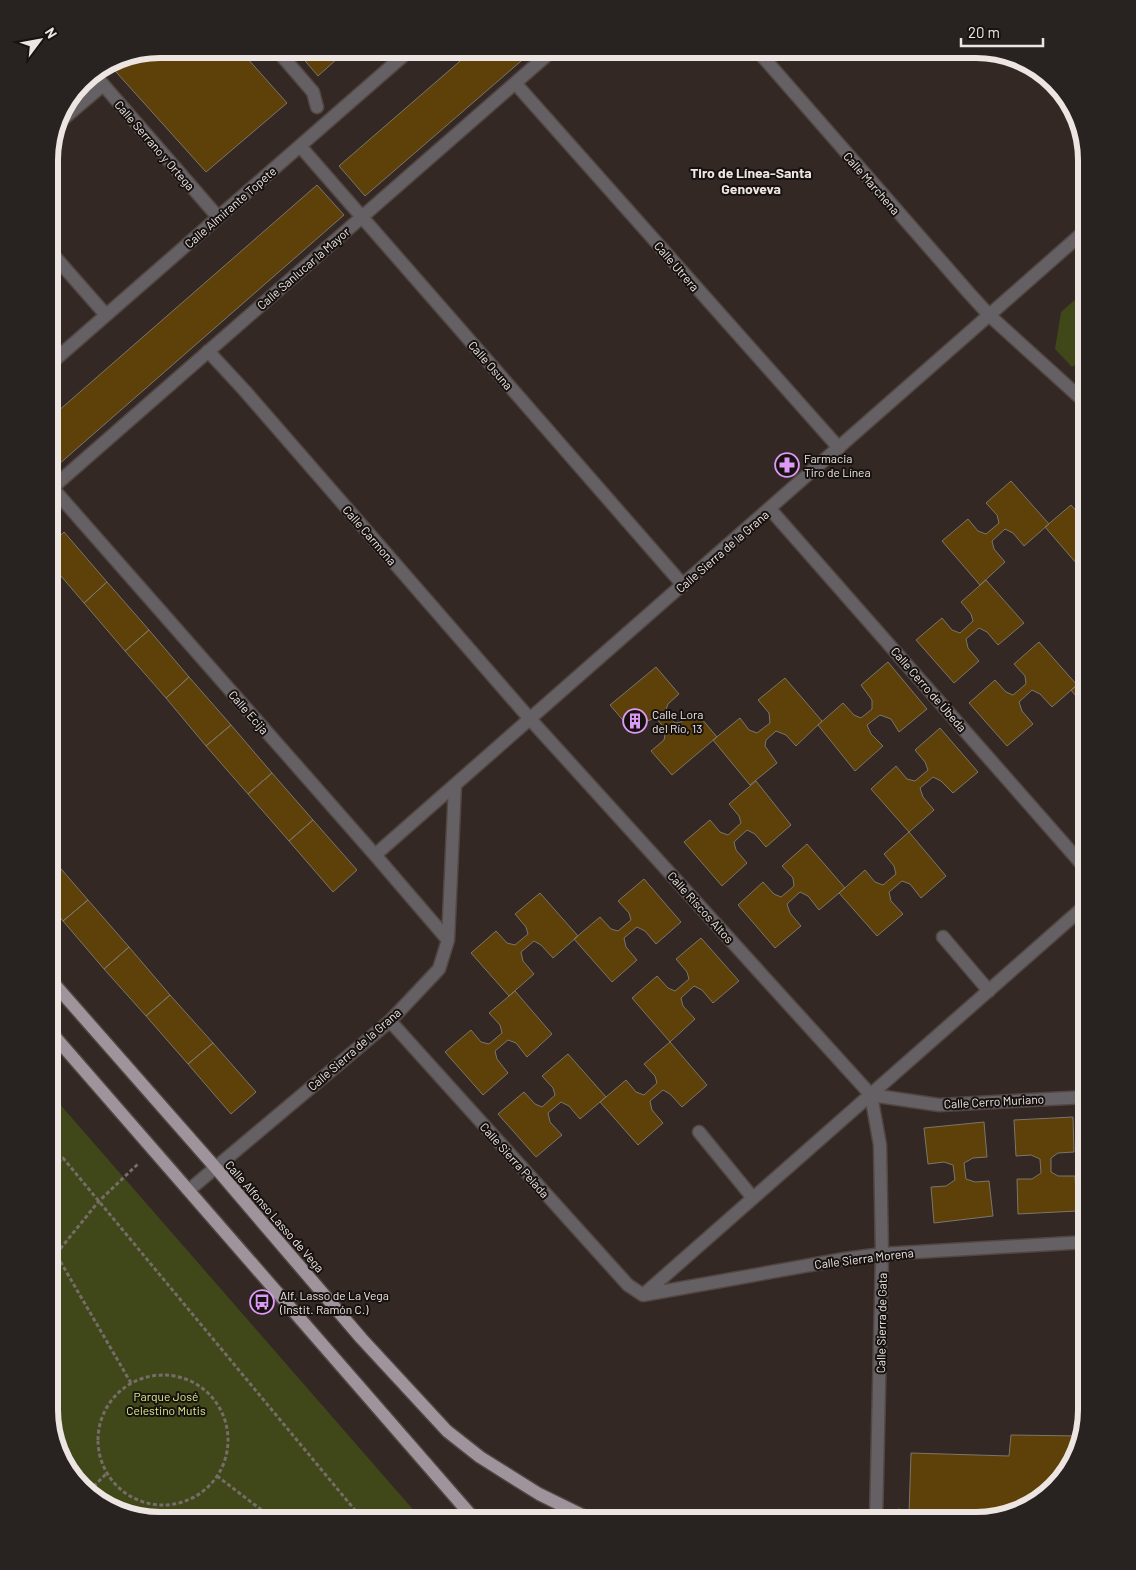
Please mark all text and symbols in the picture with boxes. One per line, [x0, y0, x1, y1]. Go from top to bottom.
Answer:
north arrow [15, 15, 65, 65]
scale bar [961, 15, 1044, 47]
text: 20 m [968, 23, 1000, 41]
text: N [42, 24, 61, 41]
street label: Calle Serrano y Ortega [112, 97, 198, 193]
street label: Calle Marchena [841, 149, 903, 217]
street label: Calle Almirante Topete [181, 163, 279, 251]
district label: Tiro de Línea-Santa Genoveva [690, 164, 812, 197]
street label: Calle Sanlucar la Mayor [254, 224, 352, 312]
street label: Calle Utrera [652, 238, 702, 294]
street label: Calle Osuna [466, 338, 516, 392]
place label: Farmacia Tiro de Línea [804, 451, 871, 479]
pharmacy icon: Farmacia Tiro de Línea [774, 452, 800, 478]
street label: Calle Carmona [340, 502, 400, 568]
street label: Calle Sierra de la Grana [673, 507, 771, 595]
street label: Calle Cerro de Úbeda [888, 644, 970, 734]
street label: Calle Ecija [226, 687, 272, 737]
place label: Calle Lora del Río, 13 [652, 707, 703, 735]
building icon: Calle Lora del Río, 13 [622, 708, 648, 734]
street label: Calle Riscos Altos [665, 868, 737, 946]
street label: Calle Sierra de la Grana [305, 1005, 403, 1093]
street label: Calle Cerro Muriano [943, 1091, 1045, 1111]
street label: Calle Sierra Pelada [478, 1120, 552, 1200]
street label: Calle Alfonso Lasso de Vega [223, 1157, 327, 1275]
street label: Calle Sierra Morena [814, 1245, 914, 1271]
street label: Calle Sierra de Gata [873, 1273, 889, 1373]
place label: Alf. Lasso de La Vega (Instit. Ramón C.) [279, 1288, 389, 1316]
bus stop icon: Alf. Lasso de La Vega (Instit. Ramón C.) [249, 1289, 275, 1315]
park label: Parque José Celestino Mutis [126, 1389, 206, 1417]

